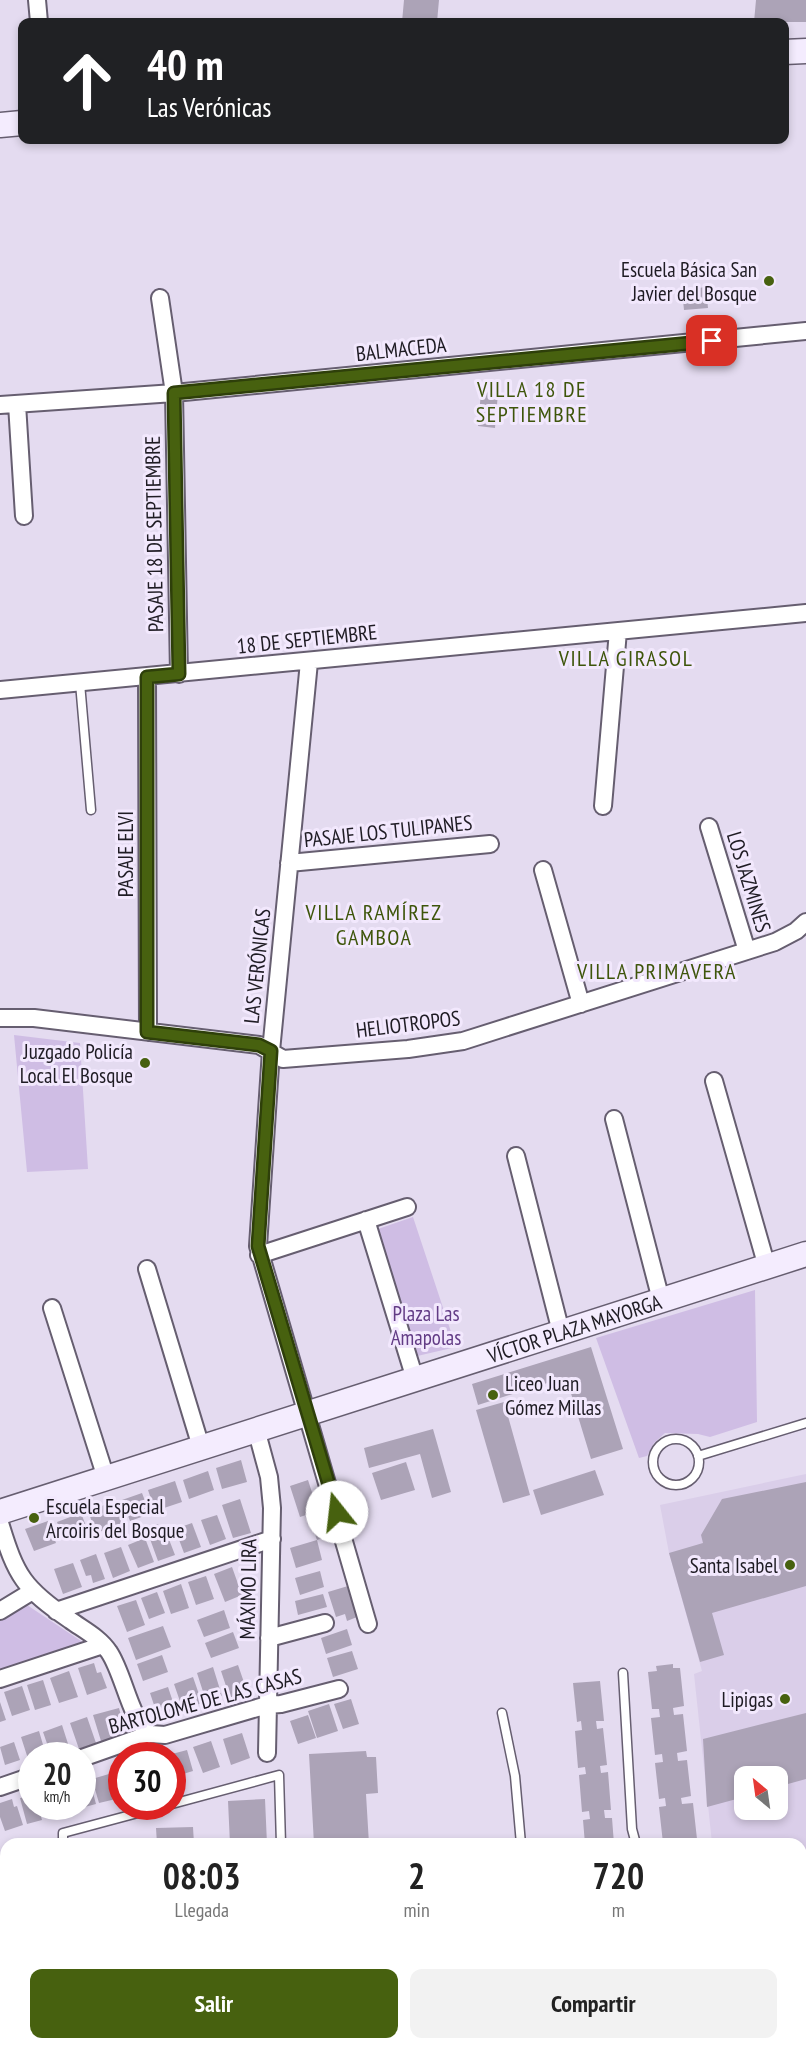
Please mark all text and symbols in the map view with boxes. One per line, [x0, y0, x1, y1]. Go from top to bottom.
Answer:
text: 40 m [147, 37, 224, 92]
icon: ahead [48, 42, 126, 120]
text: Las Verónicas [147, 90, 271, 124]
place label: Escuela Básica San Javier del Bosque [621, 256, 757, 307]
marker: Escuela Básica San Javier del Bosque [762, 274, 776, 288]
pin [686, 315, 737, 366]
icon: arrive [695, 324, 728, 357]
street label: BALMACEDA [355, 331, 448, 367]
district label: VILLA 18 DE SEPTIEMBRE [476, 375, 588, 428]
street label: PASAJE 18 DE SEPTIEMBRE [139, 436, 169, 632]
street label: 18 DE SEPTIEMBRE [236, 618, 378, 660]
district label: VILLA GIRASOL [558, 644, 693, 672]
street label: PASAJE LOS TULIPANES [302, 809, 474, 853]
street label: PASAJE ELVI [112, 811, 139, 897]
street label: LOS JAZMINES [721, 828, 777, 936]
district label: VILLA RAMÍREZ GAMBOA [305, 898, 442, 951]
street label: LAS VERÓNICAS [238, 907, 276, 1025]
district label: VILLA PRIMAVERA [576, 957, 737, 985]
street label: HELIOTROPOS [354, 1004, 462, 1044]
place label: Juzgado Policía Local El Bosque [20, 1038, 133, 1089]
marker: Juzgado Policía Local El Bosque [138, 1056, 152, 1070]
street label: VÍCTOR PLAZA MAYORGA [483, 1288, 665, 1369]
park label: Plaza Las Amapolas [391, 1300, 461, 1351]
place label: Liceo Juan Gómez Millas [505, 1370, 601, 1421]
marker: Liceo Juan Gómez Millas [486, 1388, 500, 1402]
position arrow [305, 1480, 369, 1544]
place label: Escuela Especial Arcoiris del Bosque [46, 1493, 184, 1544]
marker: Escuela Especial Arcoiris del Bosque [27, 1511, 41, 1525]
street label: MÁXIMO LIRA [234, 1538, 262, 1640]
place label: Santa Isabel [690, 1552, 778, 1579]
marker: Santa Isabel [783, 1558, 797, 1572]
street label: BARTOLOMÉ DE LAS CASAS [106, 1662, 304, 1740]
place label: Lipigas [721, 1686, 773, 1713]
marker: Lipigas [778, 1692, 792, 1706]
speed limit sign: 30 [108, 1742, 186, 1820]
text: 20 [43, 1754, 71, 1793]
north arrow [734, 1766, 788, 1820]
map controls [734, 1766, 788, 1820]
text: km/h [44, 1787, 70, 1806]
text: 08:03 [163, 1852, 241, 1899]
text: 2 [408, 1852, 425, 1899]
text: 720 [593, 1852, 644, 1899]
text: Llegada [175, 1897, 229, 1923]
text: min [404, 1897, 430, 1923]
text: m [612, 1897, 625, 1923]
button: Salir [30, 1969, 398, 2038]
button: Compartir [410, 1969, 777, 2038]

